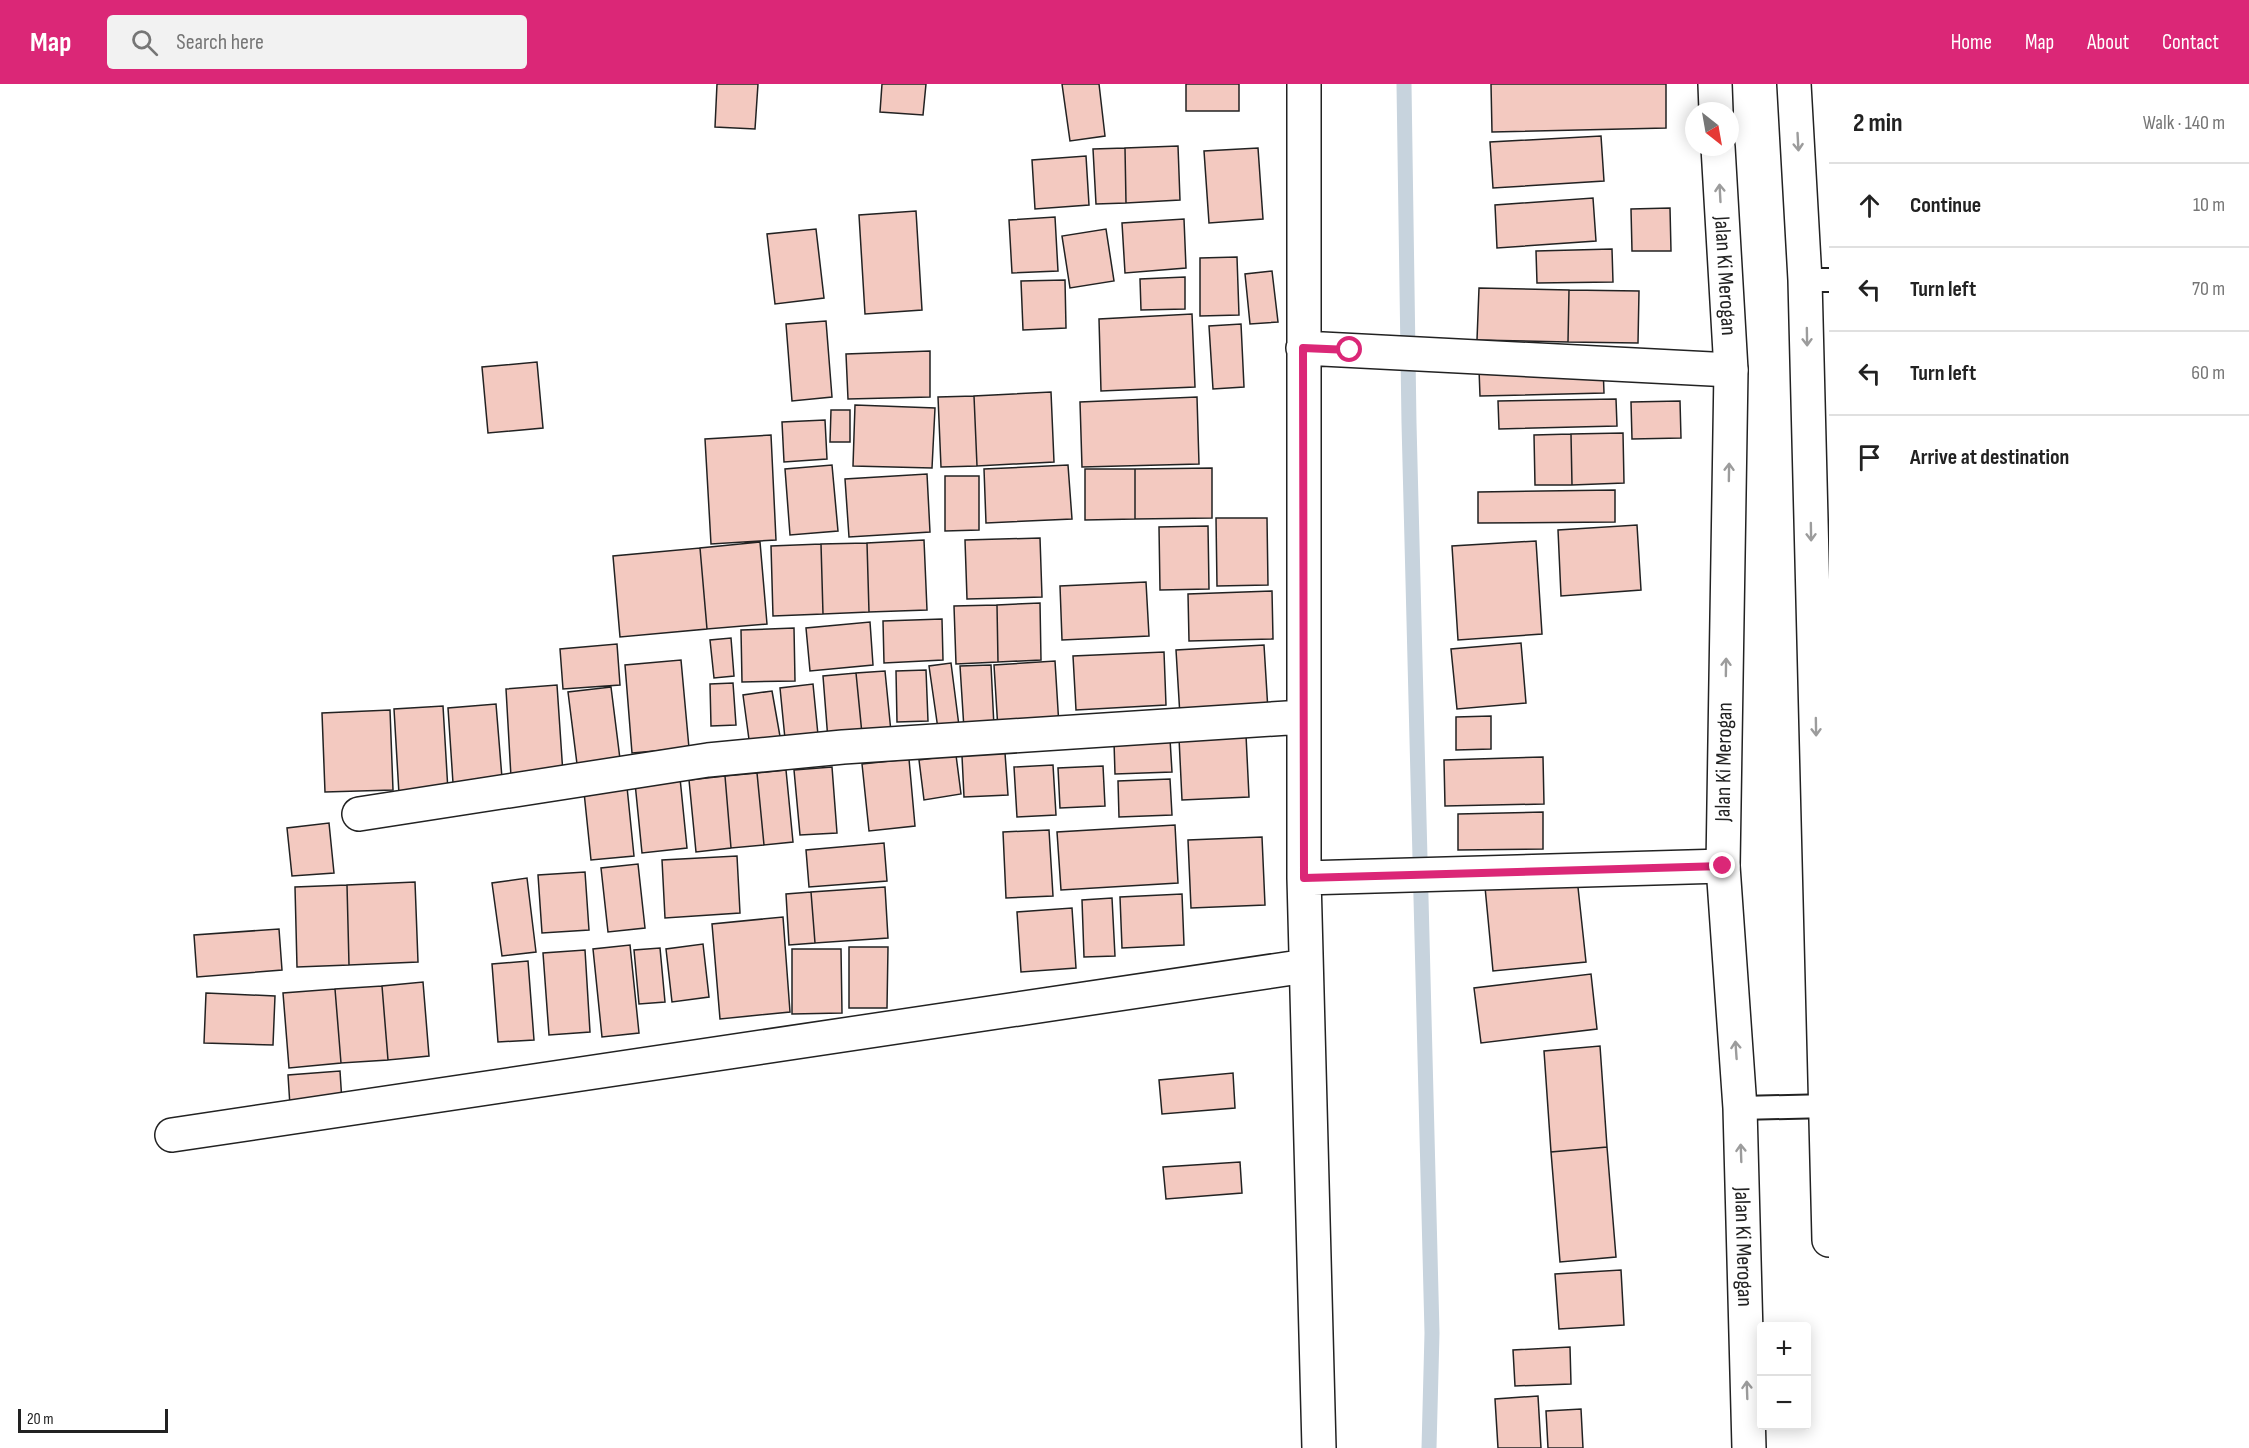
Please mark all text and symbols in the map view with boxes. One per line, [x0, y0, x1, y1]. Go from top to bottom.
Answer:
search box [107, 15, 527, 69]
text: Map [30, 26, 71, 59]
icon: search [128, 26, 161, 59]
text: Search here [176, 29, 264, 56]
text: Home [1951, 30, 1992, 55]
text: Map [2025, 30, 2054, 55]
text: About [2087, 30, 2129, 55]
text: Contact [2162, 30, 2219, 55]
north arrow [1685, 102, 1739, 156]
text: 2 min [1853, 108, 1903, 139]
text: Walk · 140 m [2143, 111, 2225, 135]
one-way arrow [1792, 132, 1803, 152]
one-way arrow [1715, 183, 1726, 203]
icon: ahead [1853, 189, 1886, 222]
text: Continue [1910, 192, 1981, 219]
text: 10 m [2193, 193, 2225, 217]
street label: Jalan Ki Merogan [1708, 214, 1742, 336]
icon: left [1853, 273, 1886, 306]
text: Turn left [1910, 276, 1976, 303]
text: 70 m [2192, 277, 2225, 301]
one-way arrow [1801, 327, 1812, 347]
route start [1336, 336, 1362, 362]
icon: left [1853, 357, 1886, 390]
text: Turn left [1910, 360, 1976, 387]
text: 60 m [2191, 361, 2225, 385]
icon: arrive [1853, 441, 1886, 474]
text: Arrive at destination [1910, 444, 2069, 471]
one-way arrow [1723, 462, 1735, 482]
one-way arrow [1806, 522, 1817, 542]
one-way arrow [1720, 657, 1732, 677]
street label: Jalan Ki Merogan [1709, 702, 1739, 823]
one-way arrow [1810, 717, 1822, 737]
route end [1709, 852, 1735, 878]
one-way arrow [1730, 1041, 1741, 1061]
one-way arrow [1735, 1143, 1747, 1163]
street label: Jalan Ki Merogan [1729, 1186, 1759, 1307]
map controls [1757, 1322, 1811, 1430]
button: + [1757, 1322, 1811, 1376]
button: − [1757, 1376, 1811, 1430]
one-way arrow [1741, 1380, 1753, 1400]
scale bar [18, 1406, 168, 1434]
text: 20 m [27, 1410, 54, 1429]

